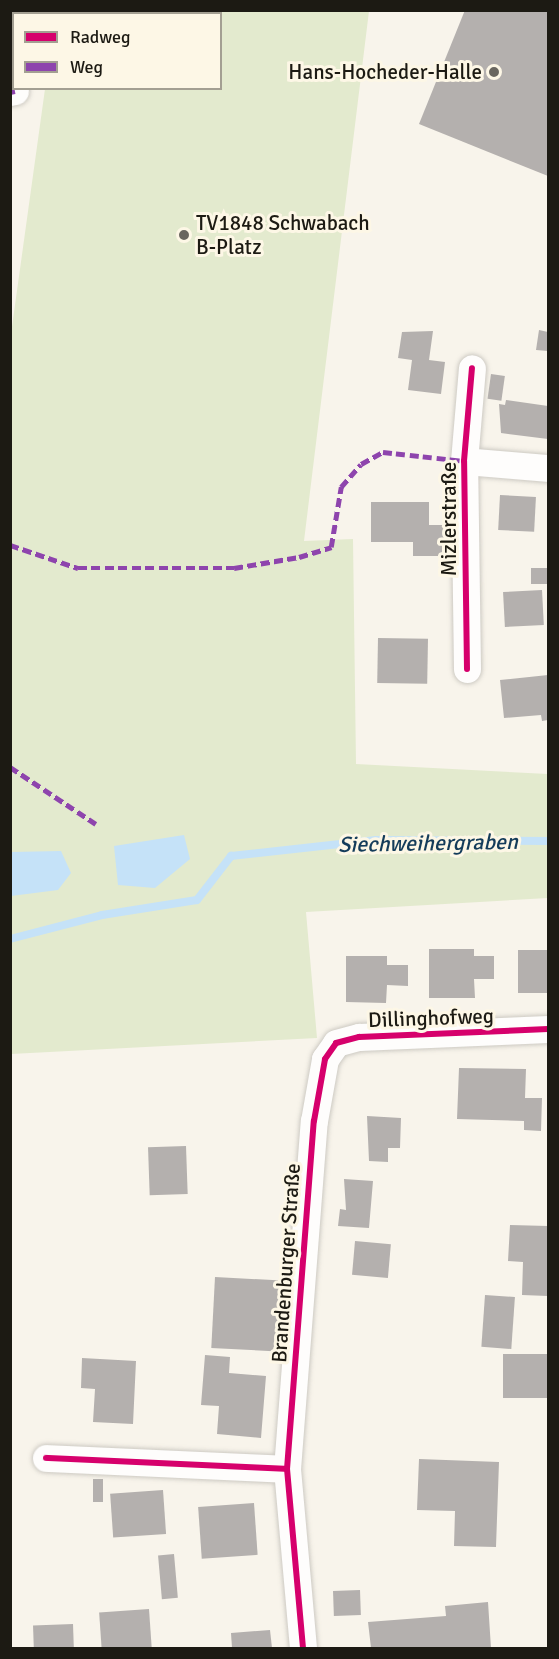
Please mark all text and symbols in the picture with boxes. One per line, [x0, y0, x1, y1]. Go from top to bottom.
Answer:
legend [12, 12, 222, 90]
text: Radweg [70, 26, 131, 48]
text: Weg [70, 56, 103, 78]
place label: Hans-Hocheder-Halle [288, 59, 482, 85]
marker: Hans-Hocheder-Halle [487, 65, 501, 79]
place label: TV1848 Schwabach B-Platz [196, 210, 370, 260]
marker: TV1848 Schwabach B-Platz [177, 228, 191, 242]
street label: Mizlerstraße [436, 462, 462, 576]
water label: Siechweihergraben [338, 828, 518, 858]
street label: Dillinghofweg [368, 1003, 494, 1033]
street label: Brandenburger Straße [266, 1162, 306, 1364]

